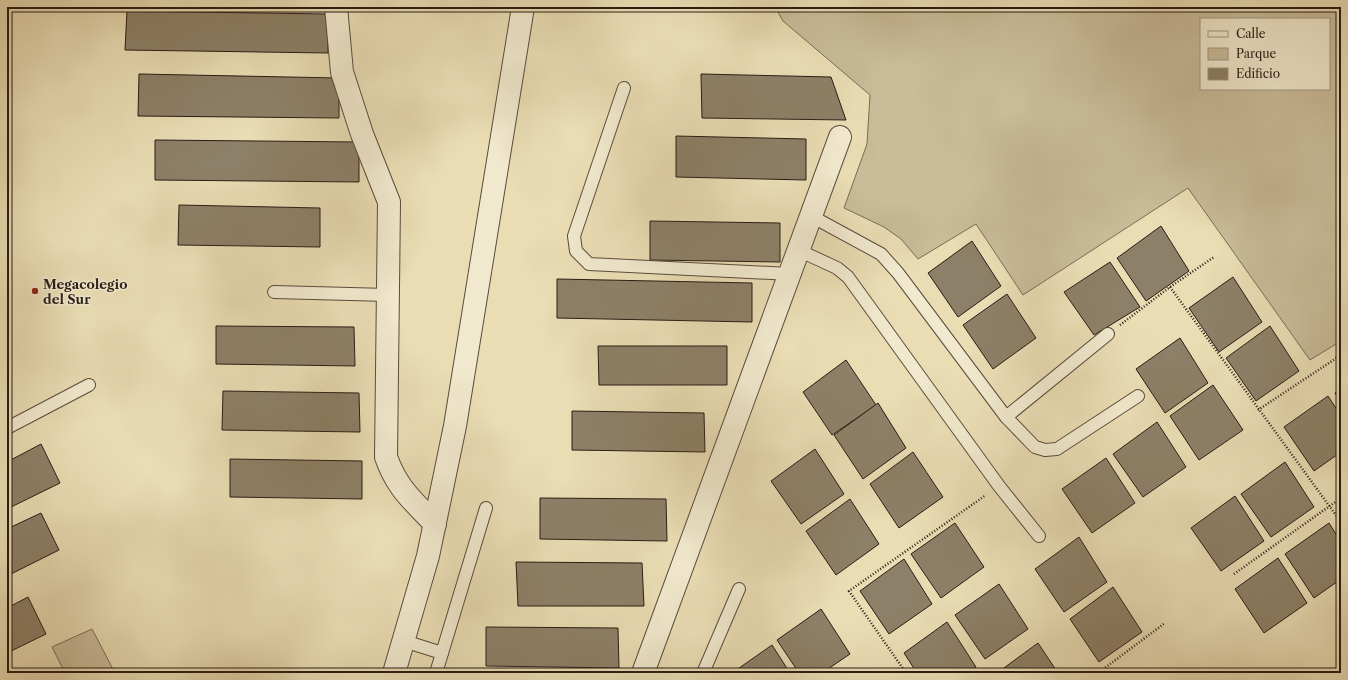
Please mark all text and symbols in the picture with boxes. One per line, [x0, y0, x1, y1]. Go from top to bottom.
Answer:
legend [1200, 18, 1330, 90]
text: Calle [1236, 26, 1266, 41]
text: Parque [1236, 46, 1277, 61]
text: Edificio [1236, 66, 1280, 81]
place label: Megacolegio del Sur [43, 276, 127, 307]
marker: Megacolegio del Sur [30, 286, 40, 296]

